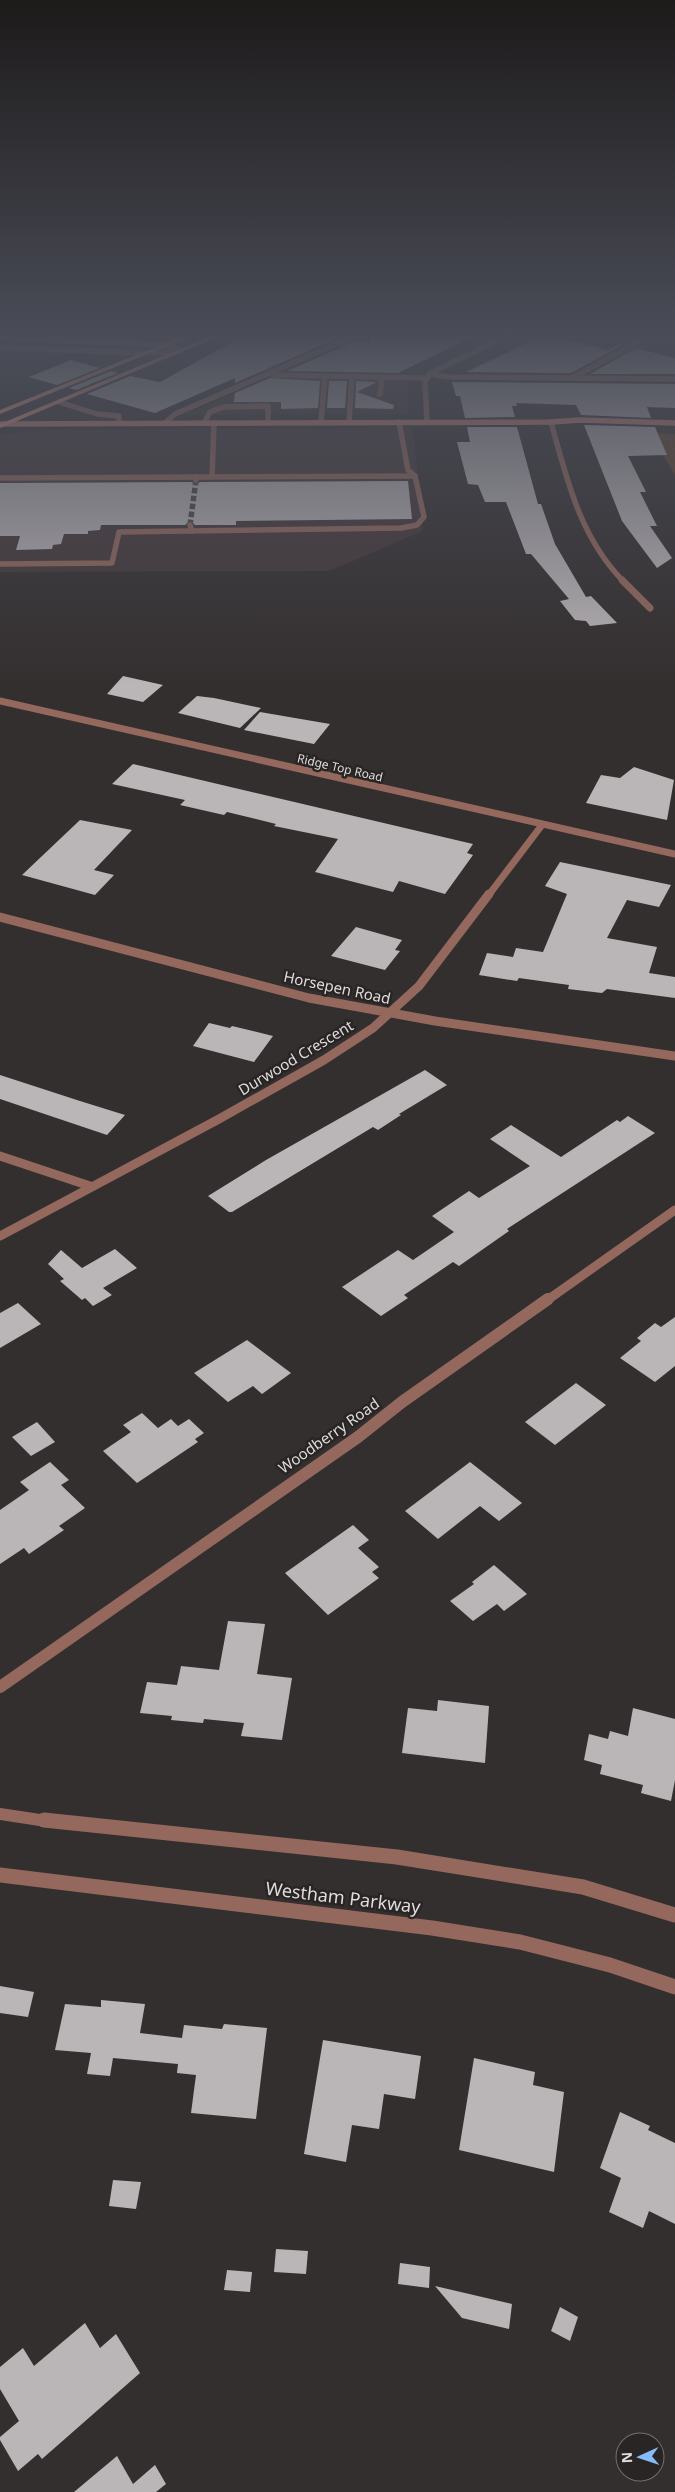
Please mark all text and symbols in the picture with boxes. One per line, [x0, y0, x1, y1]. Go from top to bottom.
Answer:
street label: Ridge Top Road [296, 749, 385, 786]
street label: Horsepen Road [282, 966, 393, 1008]
street label: Durwood Crescent [234, 1015, 357, 1099]
street label: Woodberry Road [274, 1393, 383, 1477]
street label: Westham Parkway [264, 1876, 423, 1919]
north arrow [615, 2432, 665, 2482]
text: N [617, 2452, 636, 2464]

